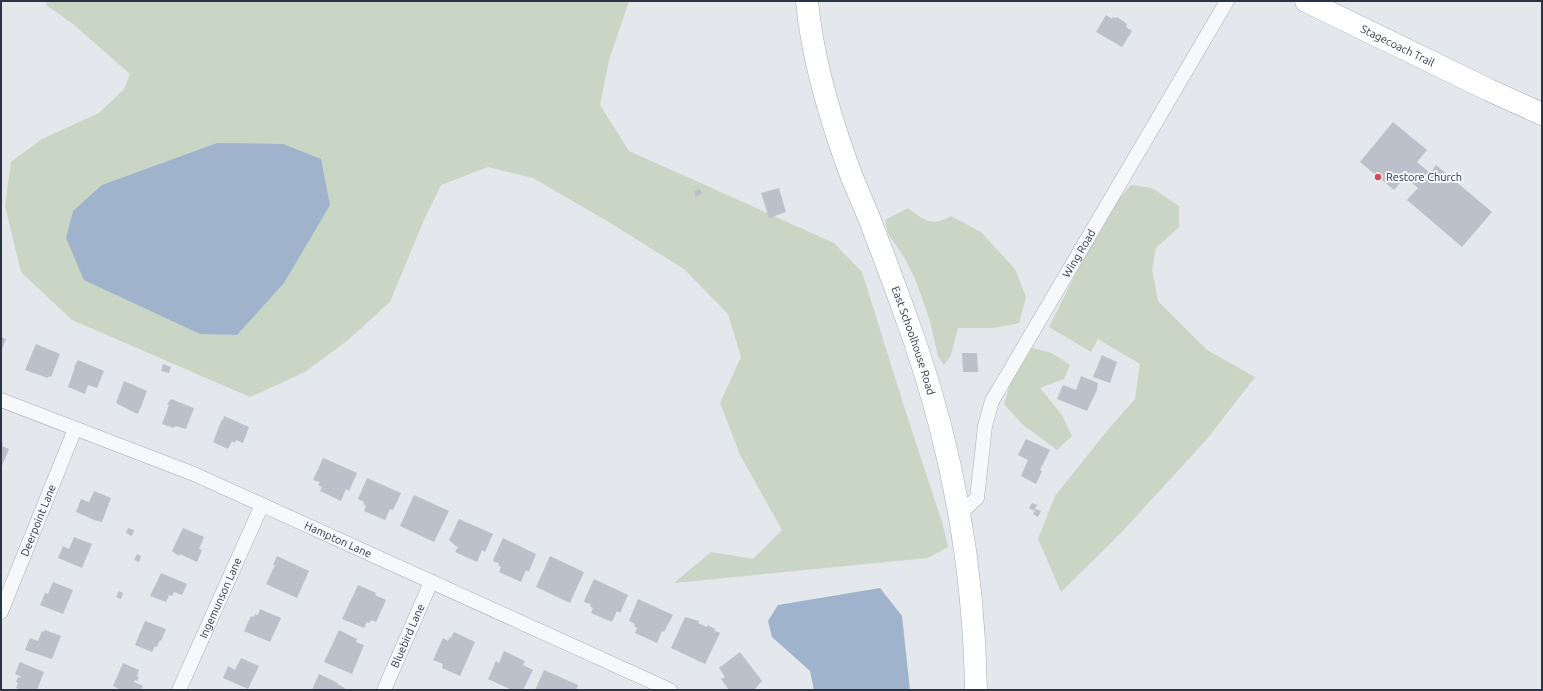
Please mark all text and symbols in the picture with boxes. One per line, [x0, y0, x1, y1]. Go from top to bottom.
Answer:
street label: Stagecoach Trail [1359, 23, 1437, 69]
place label: Restore Church [1386, 171, 1462, 183]
marker: Restore Church [1373, 172, 1383, 182]
street label: Wing Road [1060, 227, 1097, 279]
street label: East Schoolhouse Road [889, 284, 937, 396]
street label: Deerpoint Lane [18, 483, 58, 558]
street label: Hampton Lane [303, 519, 374, 560]
street label: Ingemunson Lane [197, 556, 244, 640]
street label: Bluebird Lane [388, 602, 427, 670]

